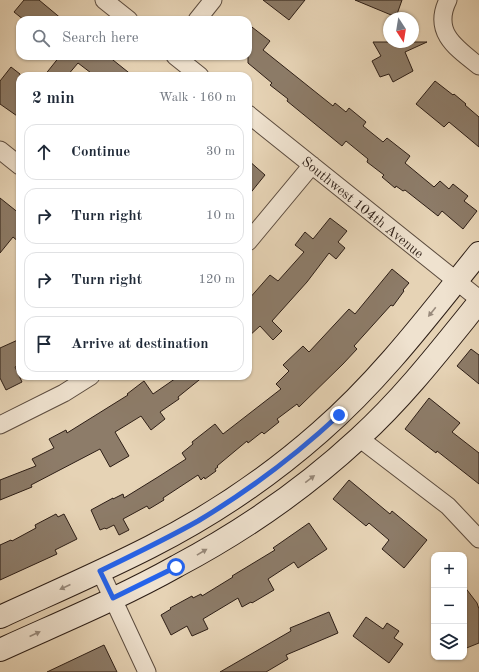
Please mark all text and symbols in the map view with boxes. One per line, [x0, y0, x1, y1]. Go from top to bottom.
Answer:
north arrow [383, 12, 419, 48]
search box [16, 16, 252, 60]
icon: search [30, 27, 52, 49]
text: Search here [62, 31, 139, 46]
text: 2 min [32, 90, 75, 107]
text: Walk · 160 m [159, 91, 236, 104]
icon: ahead [33, 141, 55, 163]
text: Continue [71, 145, 130, 160]
text: 30 m [206, 145, 235, 158]
street label: Southwest 104th Avenue [299, 154, 426, 261]
icon: right [33, 205, 55, 227]
text: Turn right [71, 209, 142, 224]
text: 10 m [206, 209, 235, 222]
icon: right [33, 269, 55, 291]
text: Turn right [71, 273, 142, 288]
text: 120 m [198, 273, 235, 286]
one-way arrow [427, 306, 436, 317]
icon: arrive [33, 333, 55, 355]
text: Arrive at destination [71, 337, 209, 352]
route end [330, 406, 348, 424]
one-way arrow [305, 476, 315, 484]
one-way arrow [197, 548, 207, 556]
map controls [431, 552, 467, 660]
button: + [431, 552, 467, 588]
route start [167, 558, 185, 576]
one-way arrow [59, 584, 70, 590]
button: − [431, 588, 467, 624]
button: layers [431, 624, 467, 660]
one-way arrow [30, 631, 41, 637]

